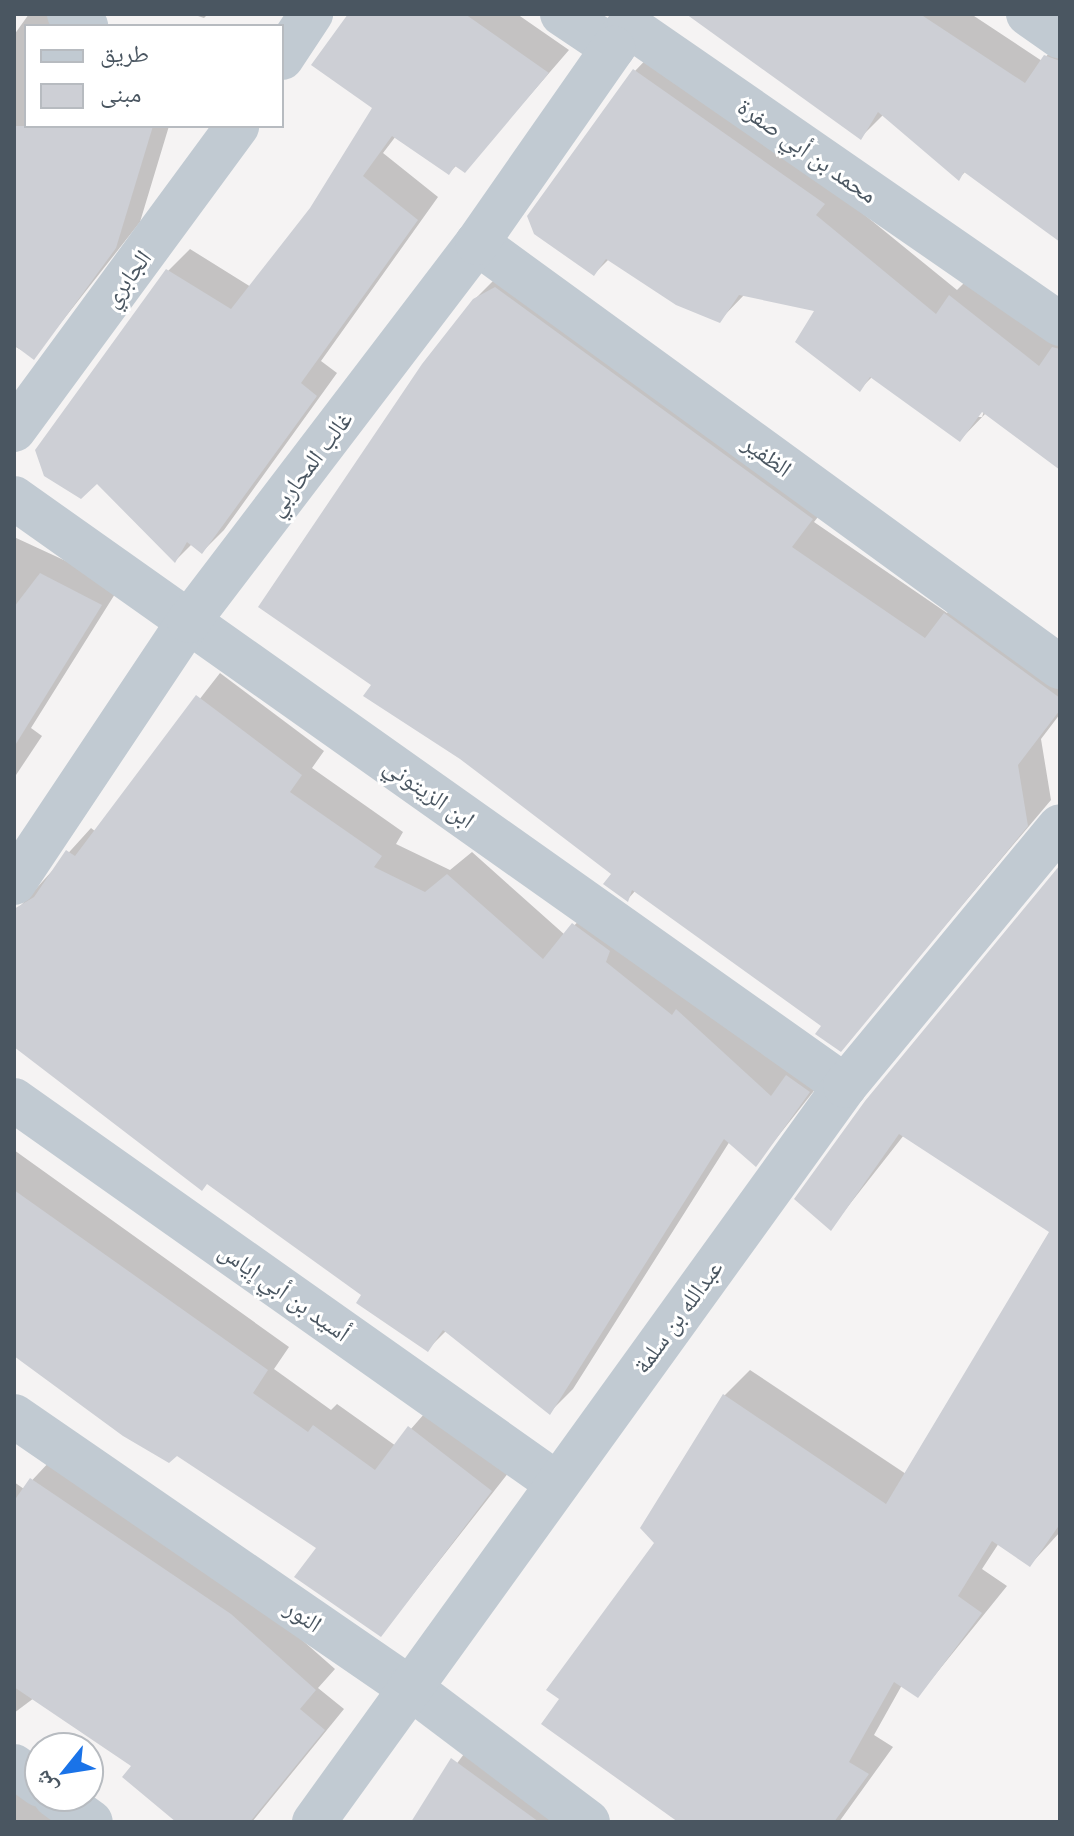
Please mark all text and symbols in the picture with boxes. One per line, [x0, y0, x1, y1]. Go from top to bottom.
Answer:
legend [24, 24, 284, 128]
text: طريق [100, 38, 149, 67]
text: مبنى [100, 78, 141, 107]
street label: محمد بن أبي صفرة [733, 91, 883, 209]
street label: الجابري [96, 244, 156, 312]
street label: غالب المحاربي [260, 405, 358, 521]
street label: الظفير [738, 428, 798, 482]
street label: ابن الزيتوني [379, 750, 481, 834]
street label: أسيد بن أبي إياس [214, 1235, 356, 1347]
street label: عبدالله بن سلمة [626, 1254, 728, 1378]
street label: النور [280, 1592, 328, 1638]
north arrow [24, 1732, 104, 1812]
text: ش [27, 1766, 62, 1800]

